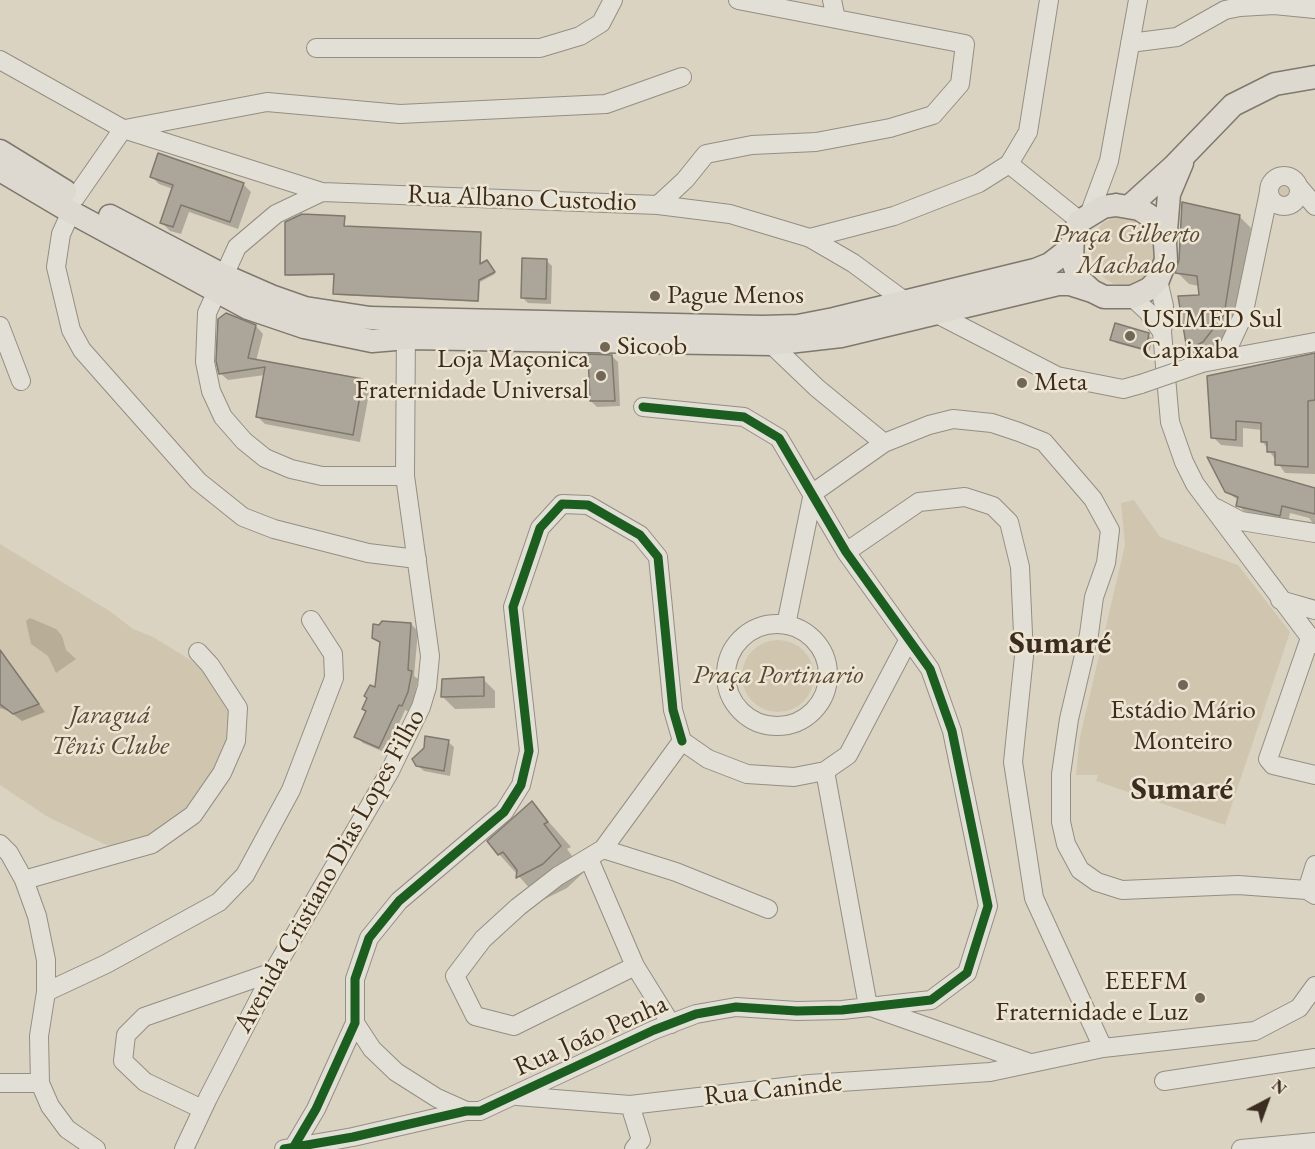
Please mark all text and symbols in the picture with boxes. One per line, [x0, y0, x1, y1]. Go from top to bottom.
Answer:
street label: Rua Albano Custodio [407, 179, 637, 219]
park label: Praça Gilberto Machado [1052, 219, 1200, 282]
place label: Pague Menos [667, 280, 804, 312]
marker: Pague Menos [648, 289, 662, 303]
place label: USIMED Sul Capixaba [1142, 304, 1282, 367]
marker: USIMED Sul Capixaba [1123, 329, 1137, 343]
place label: Sicoob [617, 331, 687, 363]
marker: Sicoob [598, 340, 612, 354]
place label: Loja Maçonica Fraternidade Universal [355, 344, 589, 407]
place label: Meta [1034, 367, 1088, 399]
marker: Loja Maçonica Fraternidade Universal [594, 369, 608, 383]
marker: Meta [1015, 376, 1029, 390]
district label: Sumaré [1009, 624, 1111, 664]
park label: Praça Portinario [693, 660, 863, 692]
marker: Estádio Mário Monteiro [1176, 678, 1190, 692]
place label: Estádio Mário Monteiro [1110, 695, 1256, 758]
park label: Jaraguá Tênis Clube [51, 700, 169, 763]
street label: Avenida Cristiano Dias Lopes Filho [227, 703, 433, 1039]
district label: Sumaré [1131, 770, 1233, 810]
place label: EEEFM Fraternidade e Luz [995, 966, 1188, 1029]
street label: Rua João Penha [509, 988, 673, 1084]
marker: EEEFM Fraternidade e Luz [1193, 991, 1207, 1005]
street label: Rua Caninde [702, 1067, 844, 1113]
north arrow [1237, 1071, 1297, 1131]
text: N [1267, 1075, 1291, 1099]

